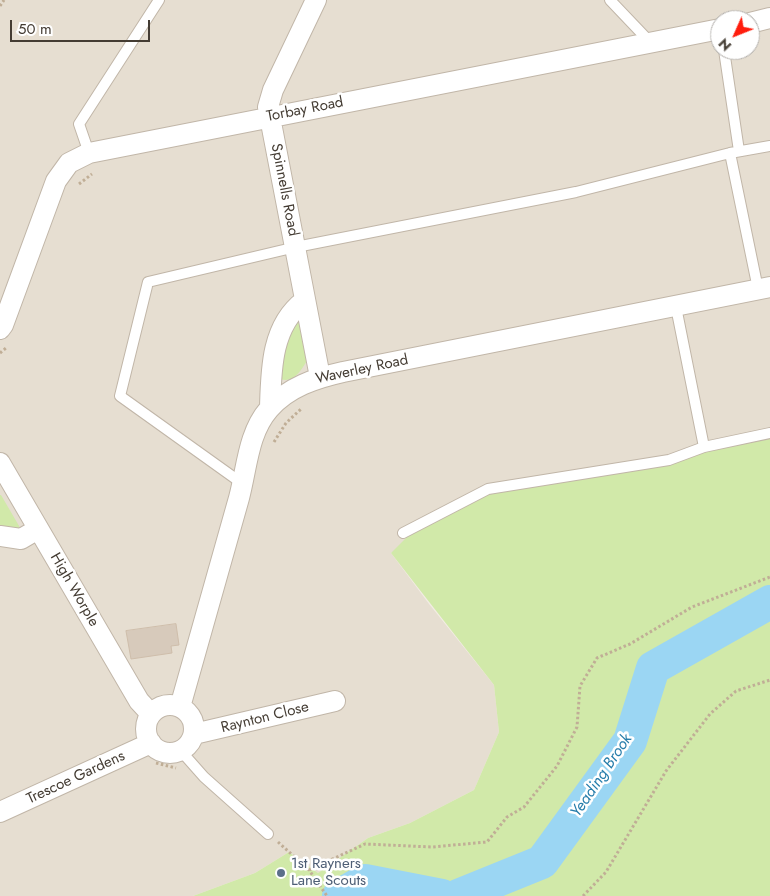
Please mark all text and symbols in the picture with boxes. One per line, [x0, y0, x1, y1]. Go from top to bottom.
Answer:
scale bar [12, 10, 152, 42]
north arrow [710, 10, 760, 60]
text: 50 m [18, 18, 52, 40]
text: N [714, 34, 736, 56]
street label: Torbay Road [265, 94, 345, 126]
street label: Spinnells Road [266, 142, 302, 238]
street label: Waverley Road [314, 351, 410, 389]
street label: High Worple [46, 550, 102, 630]
street label: Raynton Close [219, 698, 311, 738]
water label: Yeading Brook [567, 731, 637, 821]
street label: Trescoe Gardens [24, 747, 128, 809]
place label: 1st Rayners Lane Scouts [291, 855, 366, 890]
marker: 1st Rayners Lane Scouts [275, 867, 287, 879]

